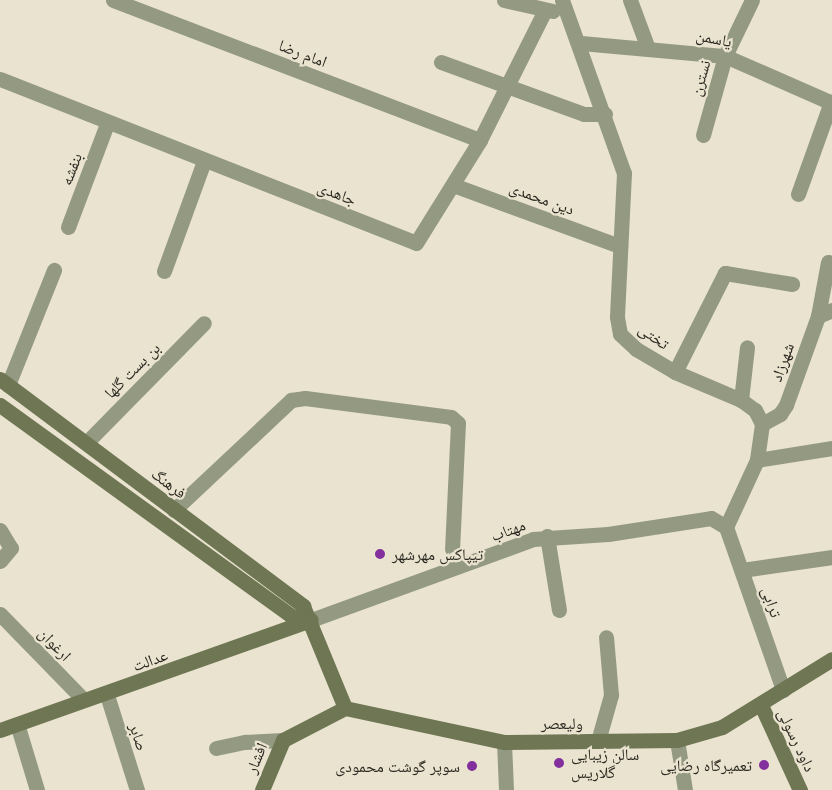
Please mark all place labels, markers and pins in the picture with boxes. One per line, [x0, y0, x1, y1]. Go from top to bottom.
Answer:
place label: تیپاکس مهرشهر [392, 544, 483, 564]
marker: تیپاکس مهرشهر [373, 547, 387, 561]
place label: سالن زیبایی گلاریس [571, 744, 639, 782]
place label: تعمیرگاه رضایی [660, 755, 752, 775]
place label: سوپر گوشت محمودی [335, 756, 460, 776]
marker: سالن زیبایی گلاریس [552, 756, 566, 770]
marker: تعمیرگاه رضایی [757, 758, 771, 772]
marker: سوپر گوشت محمودی [465, 759, 479, 773]

